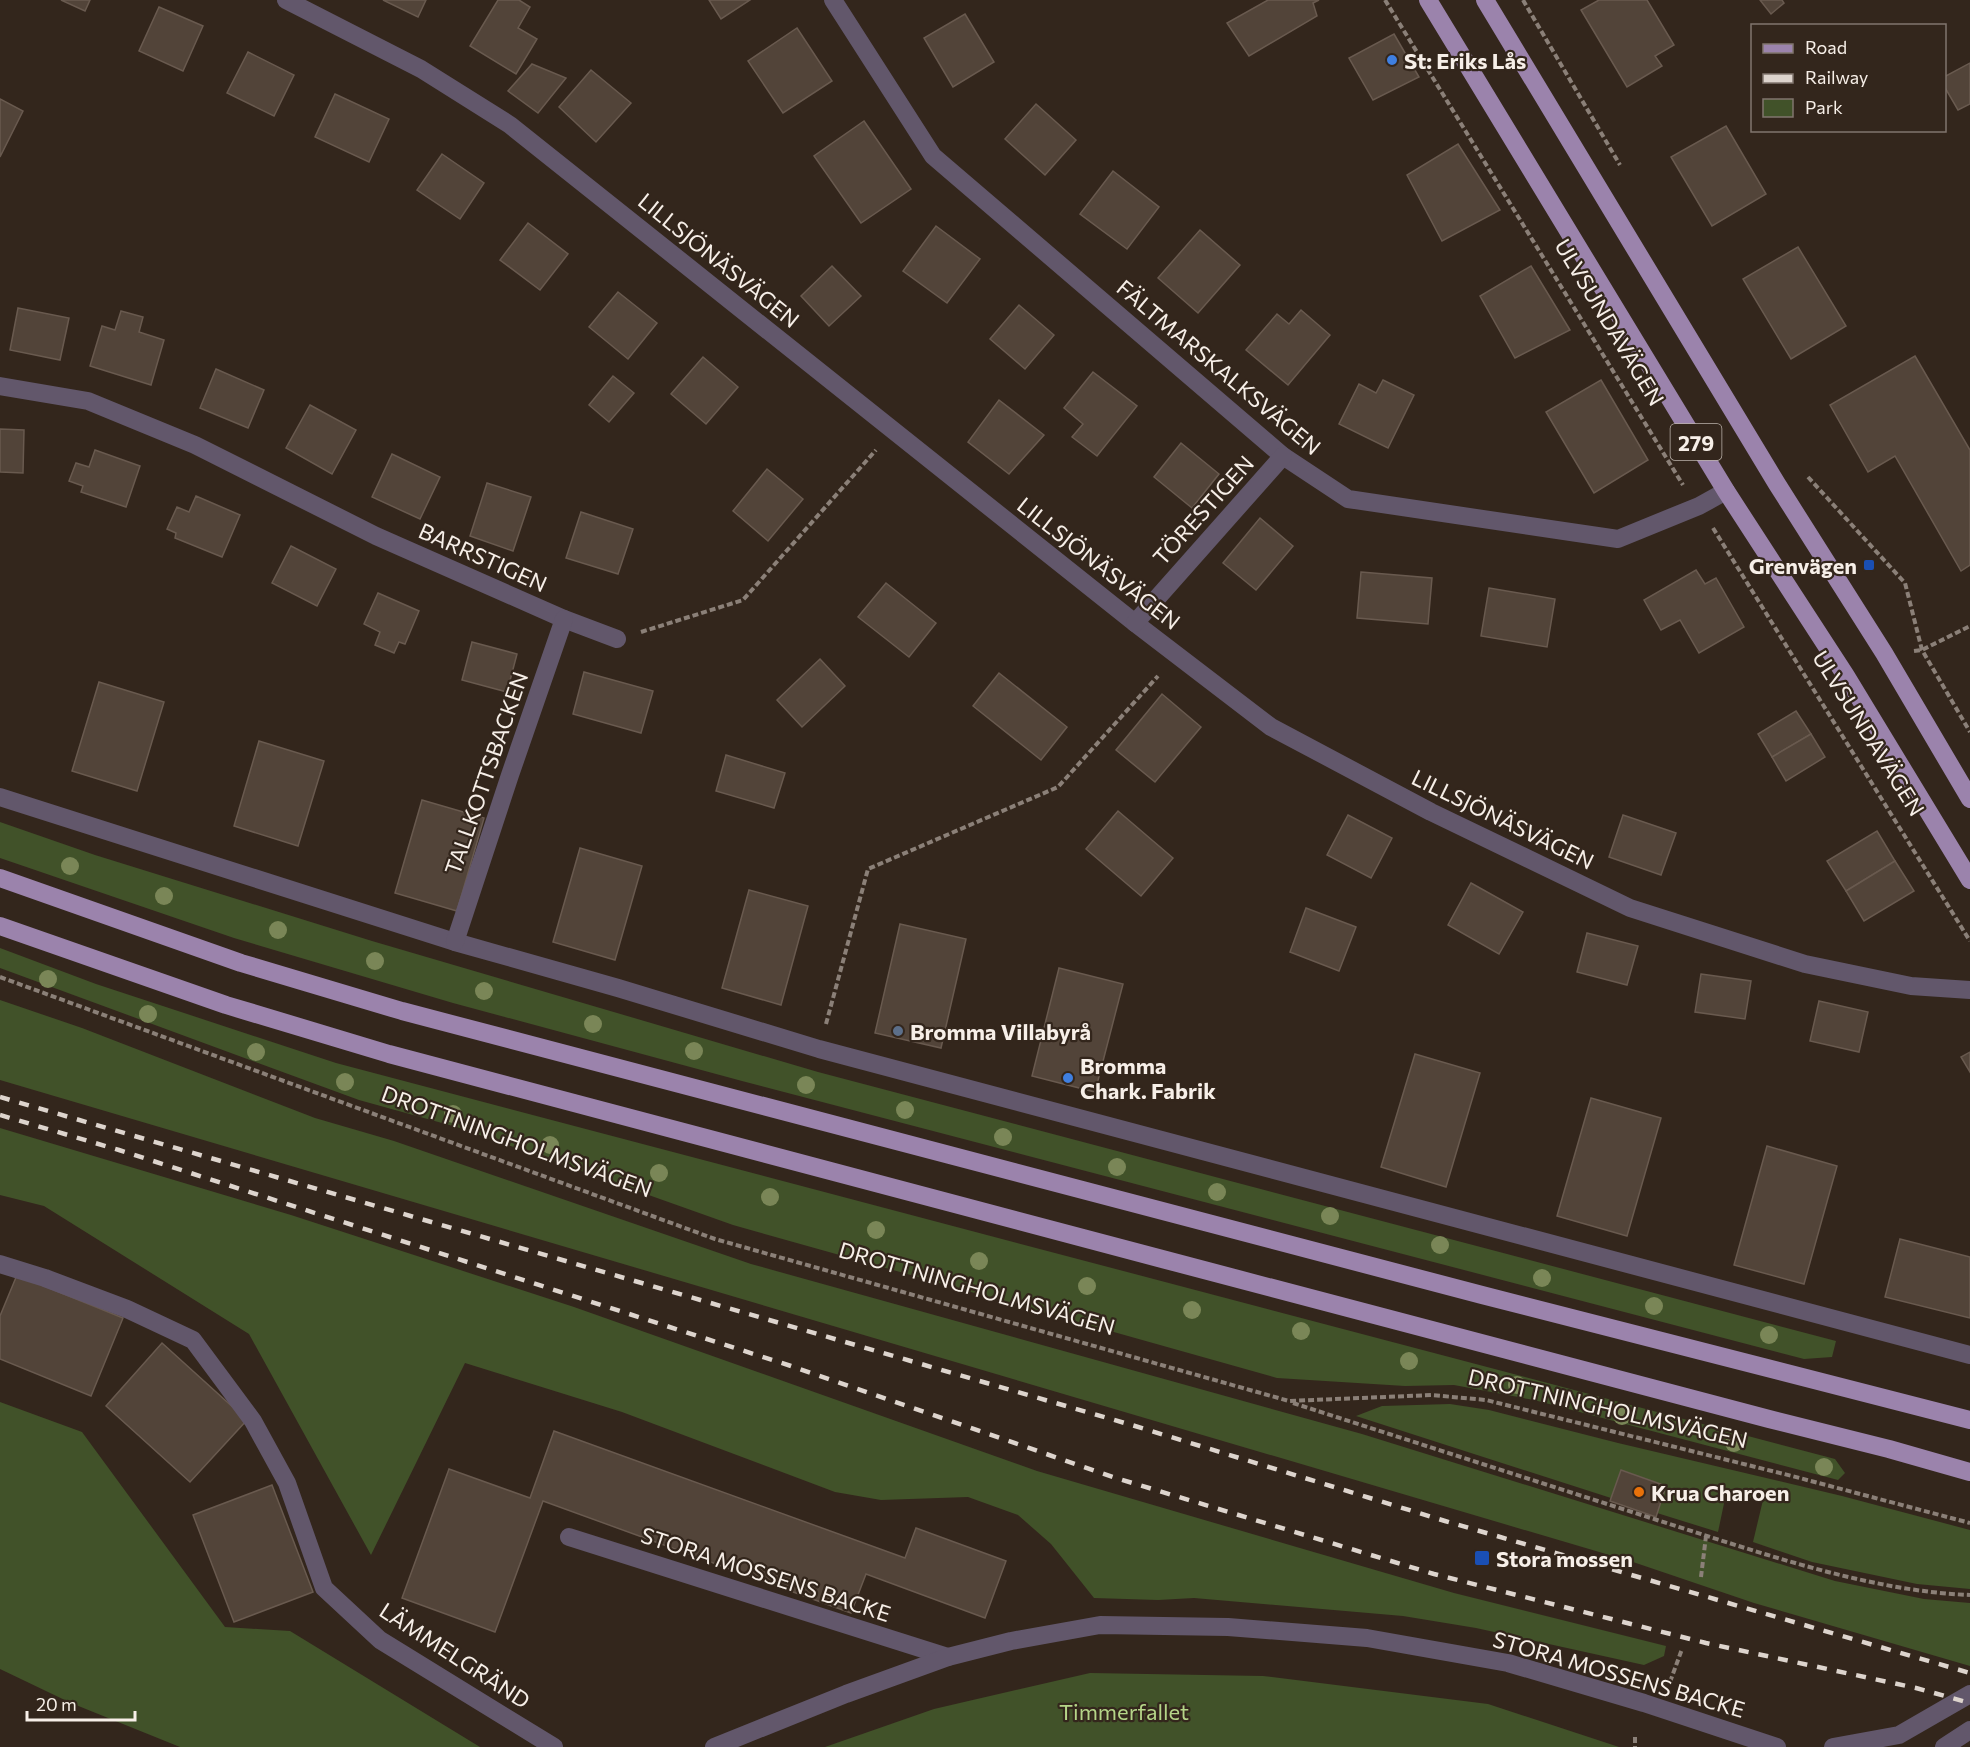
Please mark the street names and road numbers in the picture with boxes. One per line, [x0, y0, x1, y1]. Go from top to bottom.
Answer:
street label: LILLSJÖNÄSVÄGEN [633, 187, 805, 333]
street label: ULVSUNDAVÄGEN [1549, 234, 1671, 410]
street label: FÄLTMARSKALKSVÄGEN [1111, 274, 1327, 460]
road number: 279 [1670, 424, 1722, 460]
street label: TÖRESTIGEN [1147, 450, 1259, 570]
street label: LILLSJÖNÄSVÄGEN [1012, 491, 1186, 635]
street label: BARRSTIGEN [415, 517, 551, 597]
street label: ULVSUNDAVÄGEN [1807, 645, 1931, 821]
street label: TALLKOTTSBACKEN [439, 668, 533, 878]
street label: LILLSJÖNÄSVÄGEN [1408, 763, 1598, 875]
street label: DROTTNINGHOLMSVÄGEN [378, 1079, 656, 1203]
street label: DROTTNINGHOLMSVÄGEN [836, 1236, 1118, 1340]
street label: DROTTNINGHOLMSVÄGEN [1466, 1363, 1750, 1453]
street label: STORA MOSSENS BACKE [638, 1521, 894, 1627]
street label: LÄMMELGRÄND [375, 1596, 535, 1714]
street label: STORA MOSSENS BACKE [1490, 1625, 1748, 1723]

